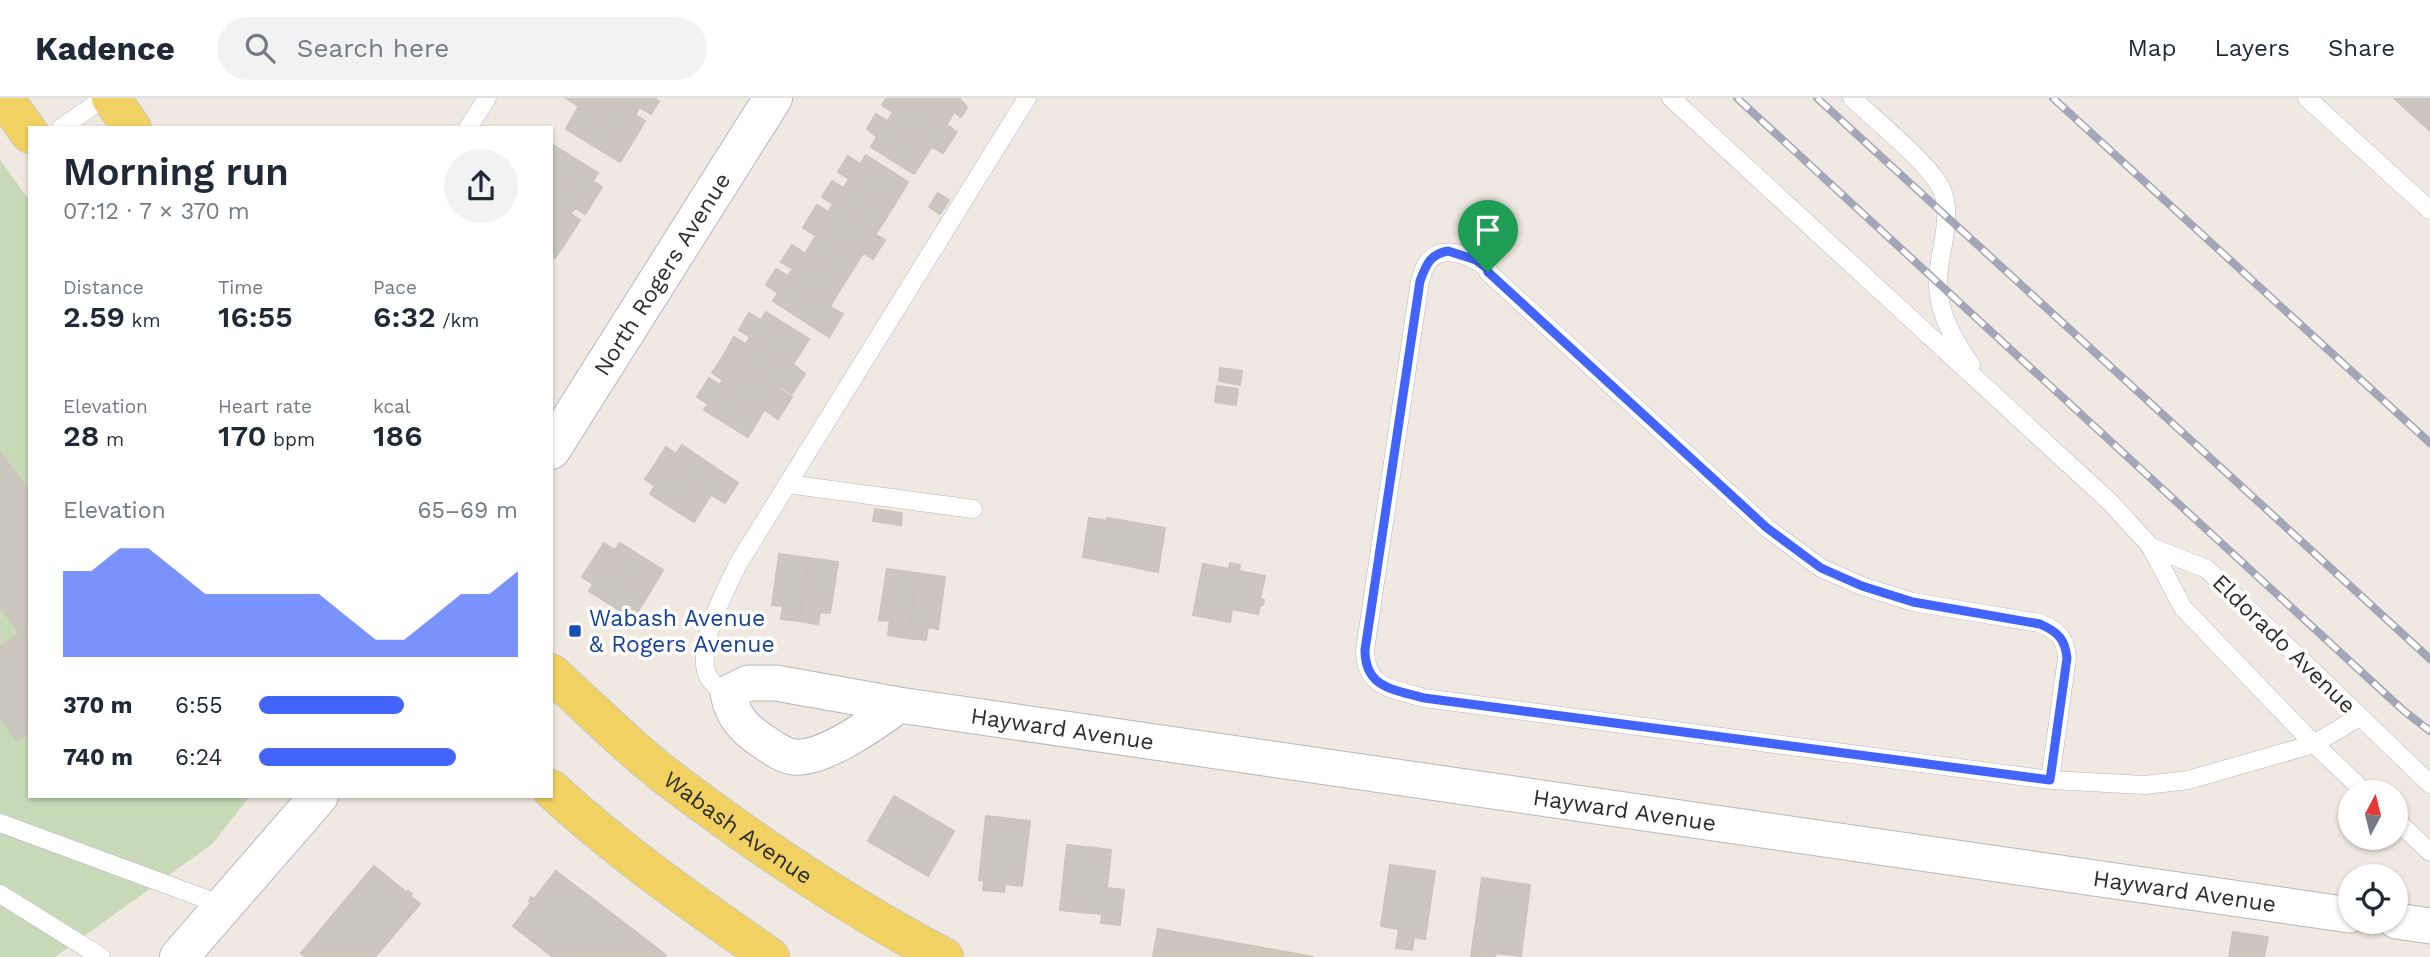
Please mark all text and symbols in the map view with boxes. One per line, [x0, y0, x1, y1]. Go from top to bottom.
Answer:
search box [217, 17, 707, 80]
text: Kadence [35, 29, 175, 68]
icon: search [241, 29, 279, 67]
text: Search here [297, 33, 449, 63]
text: Map [2128, 34, 2176, 62]
text: Layers [2214, 34, 2290, 62]
text: Share [2328, 34, 2395, 62]
button: share [444, 149, 518, 223]
text: Morning run [63, 150, 289, 194]
street label: North Rogers Avenue [588, 168, 736, 380]
text: 07:12 · 7 × 370 m [63, 198, 250, 225]
pin [1458, 200, 1518, 272]
icon: arrive [1469, 211, 1507, 249]
text: Distance [63, 276, 144, 299]
text: Time [218, 276, 263, 299]
text: Pace [373, 276, 417, 299]
text: 2.59 [63, 299, 125, 334]
text: 16:55 [218, 299, 293, 334]
text: 6:32 [373, 299, 436, 334]
text: km [125, 309, 161, 332]
text: /km [436, 309, 479, 332]
text: Elevation [63, 395, 148, 418]
text: Heart rate [218, 395, 312, 418]
text: kcal [373, 395, 411, 418]
text: 28 [63, 418, 99, 453]
text: 170 [218, 418, 267, 453]
text: 186 [373, 418, 423, 453]
text: m [99, 428, 124, 451]
text: bpm [267, 428, 315, 451]
text: Elevation [63, 497, 166, 524]
text: 65–69 m [417, 497, 518, 524]
street label: Eldorado Avenue [2207, 569, 2361, 719]
place label: Wabash Avenue & Rogers Avenue [589, 605, 775, 658]
marker: Wabash Avenue & Rogers Avenue [567, 623, 583, 639]
text: 370 m [63, 692, 132, 719]
text: 6:55 [175, 692, 223, 719]
street label: Hayward Avenue [969, 702, 1156, 755]
text: 740 m [63, 744, 133, 771]
text: 6:24 [175, 744, 223, 771]
street label: Wabash Avenue [658, 766, 818, 890]
north arrow [2338, 780, 2408, 850]
map controls [2338, 780, 2408, 934]
street label: Hayward Avenue [1531, 783, 1718, 837]
street label: Hayward Avenue [2091, 864, 2278, 918]
button: locate [2338, 864, 2408, 934]

